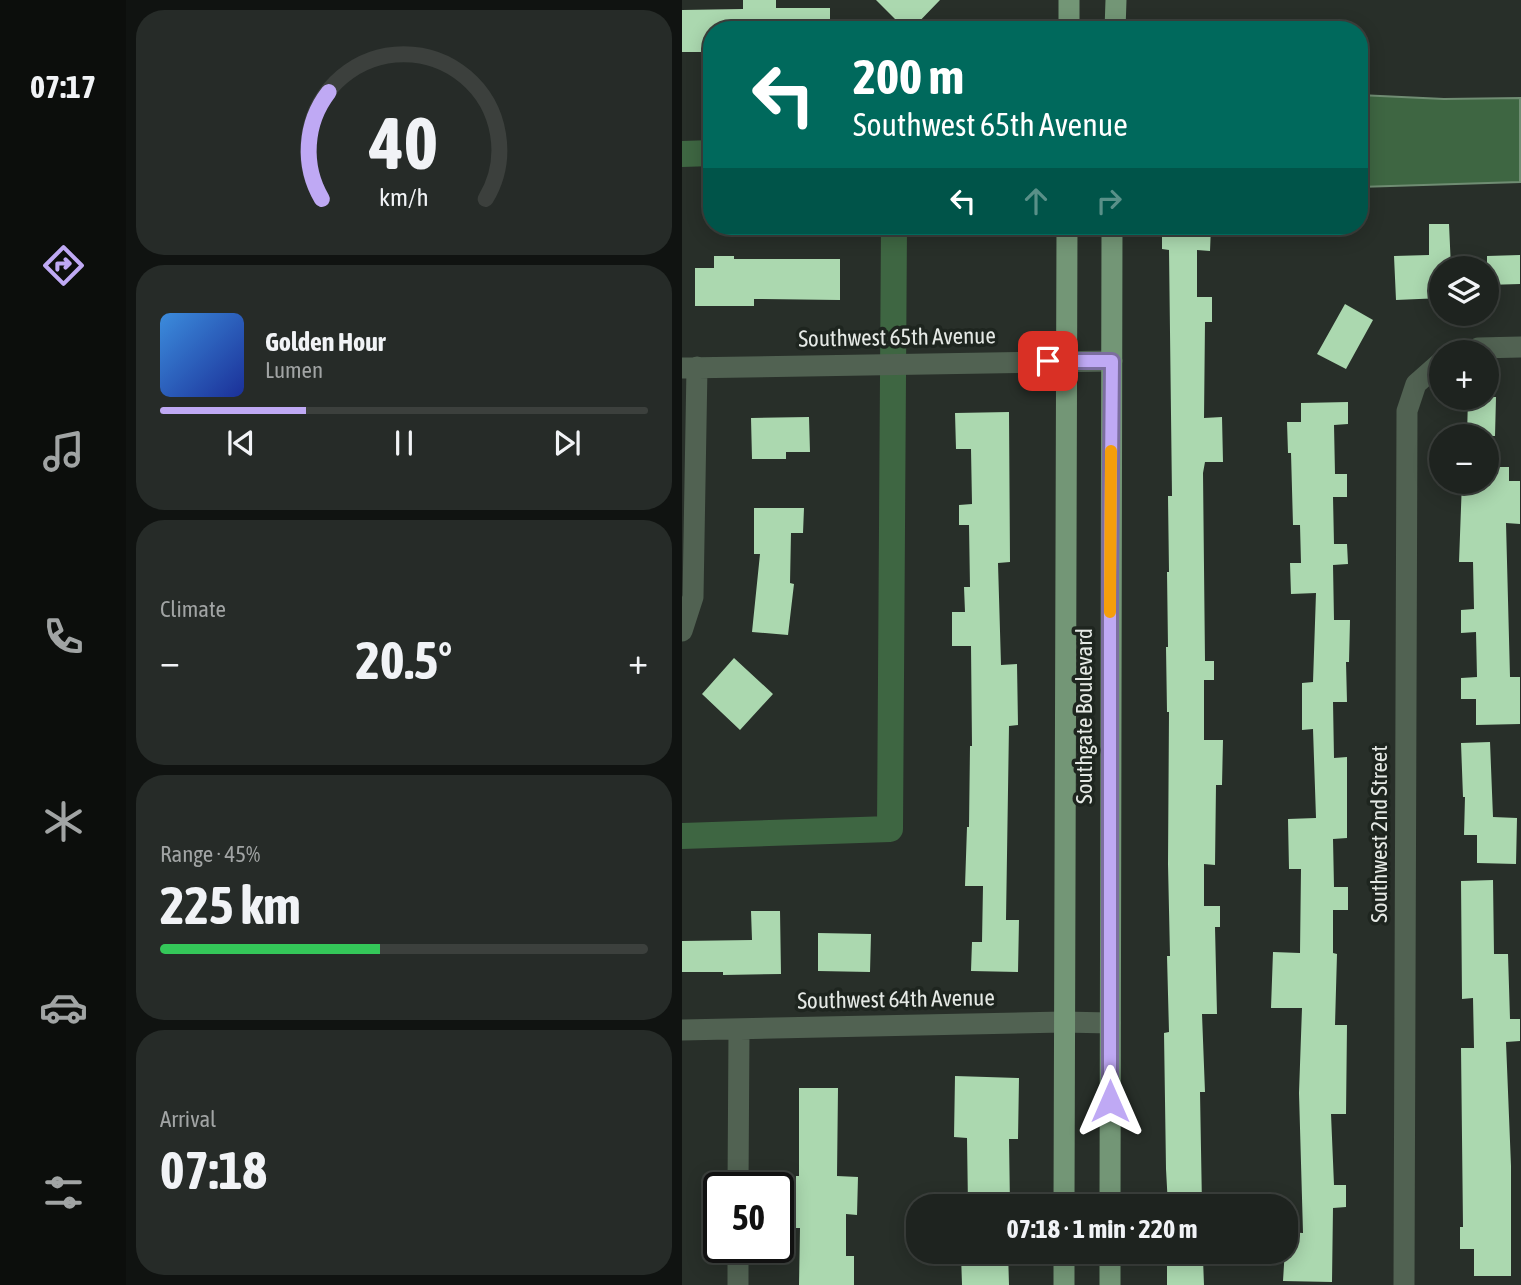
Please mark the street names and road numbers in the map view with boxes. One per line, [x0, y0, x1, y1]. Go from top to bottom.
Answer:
street label: Southwest 65th Avenue [798, 322, 996, 352]
street label: Southgate Boulevard [1071, 628, 1097, 804]
street label: Southwest 2nd Street [1366, 745, 1392, 923]
street label: Southwest 64th Avenue [797, 984, 995, 1014]

